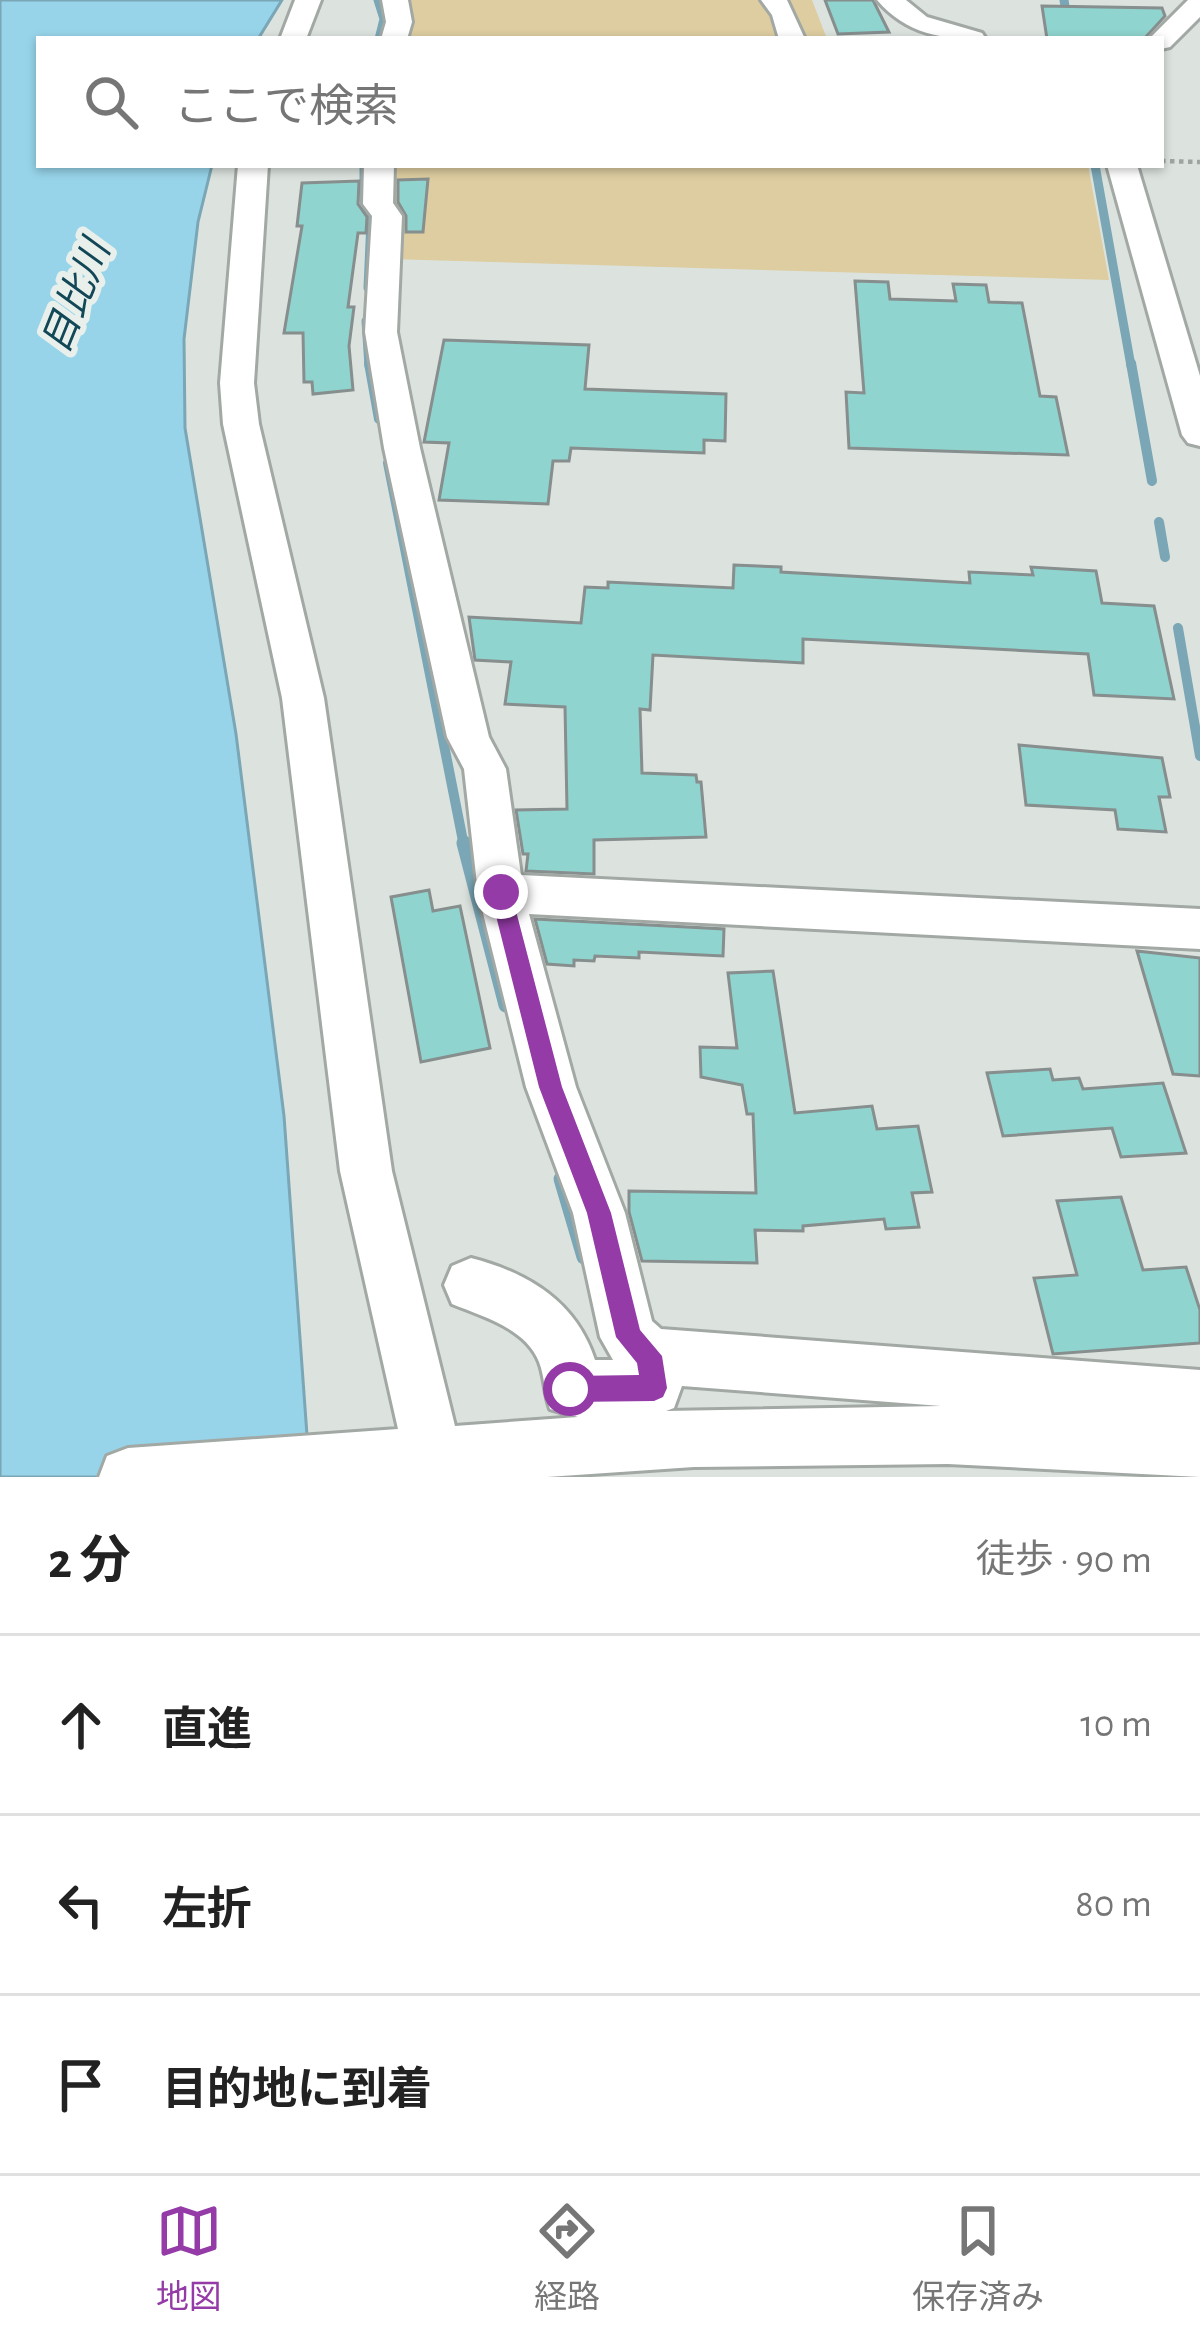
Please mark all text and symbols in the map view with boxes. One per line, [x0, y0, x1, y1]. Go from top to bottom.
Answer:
search box [36, 36, 1164, 168]
icon: search [78, 69, 144, 135]
text: ここで検索 [174, 85, 399, 130]
water label: 目比川 [35, 231, 119, 358]
route end [474, 865, 528, 919]
route start [543, 1362, 597, 1416]
text: 2 分 [48, 1536, 131, 1587]
text: 徒歩 · 90 m [976, 1541, 1152, 1580]
icon: ahead [48, 1692, 114, 1758]
text: 10 m [1080, 1705, 1152, 1744]
text: 直進 [162, 1708, 252, 1753]
icon: left [48, 1872, 114, 1938]
text: 80 m [1075, 1885, 1152, 1924]
text: 左折 [162, 1888, 252, 1933]
icon: arrive [48, 2052, 114, 2118]
text: 目的地に到着 [162, 2068, 432, 2113]
tab: 地図 [156, 2198, 222, 2319]
tab: 経路 [534, 2198, 600, 2319]
tab: 保存済み [912, 2198, 1044, 2319]

